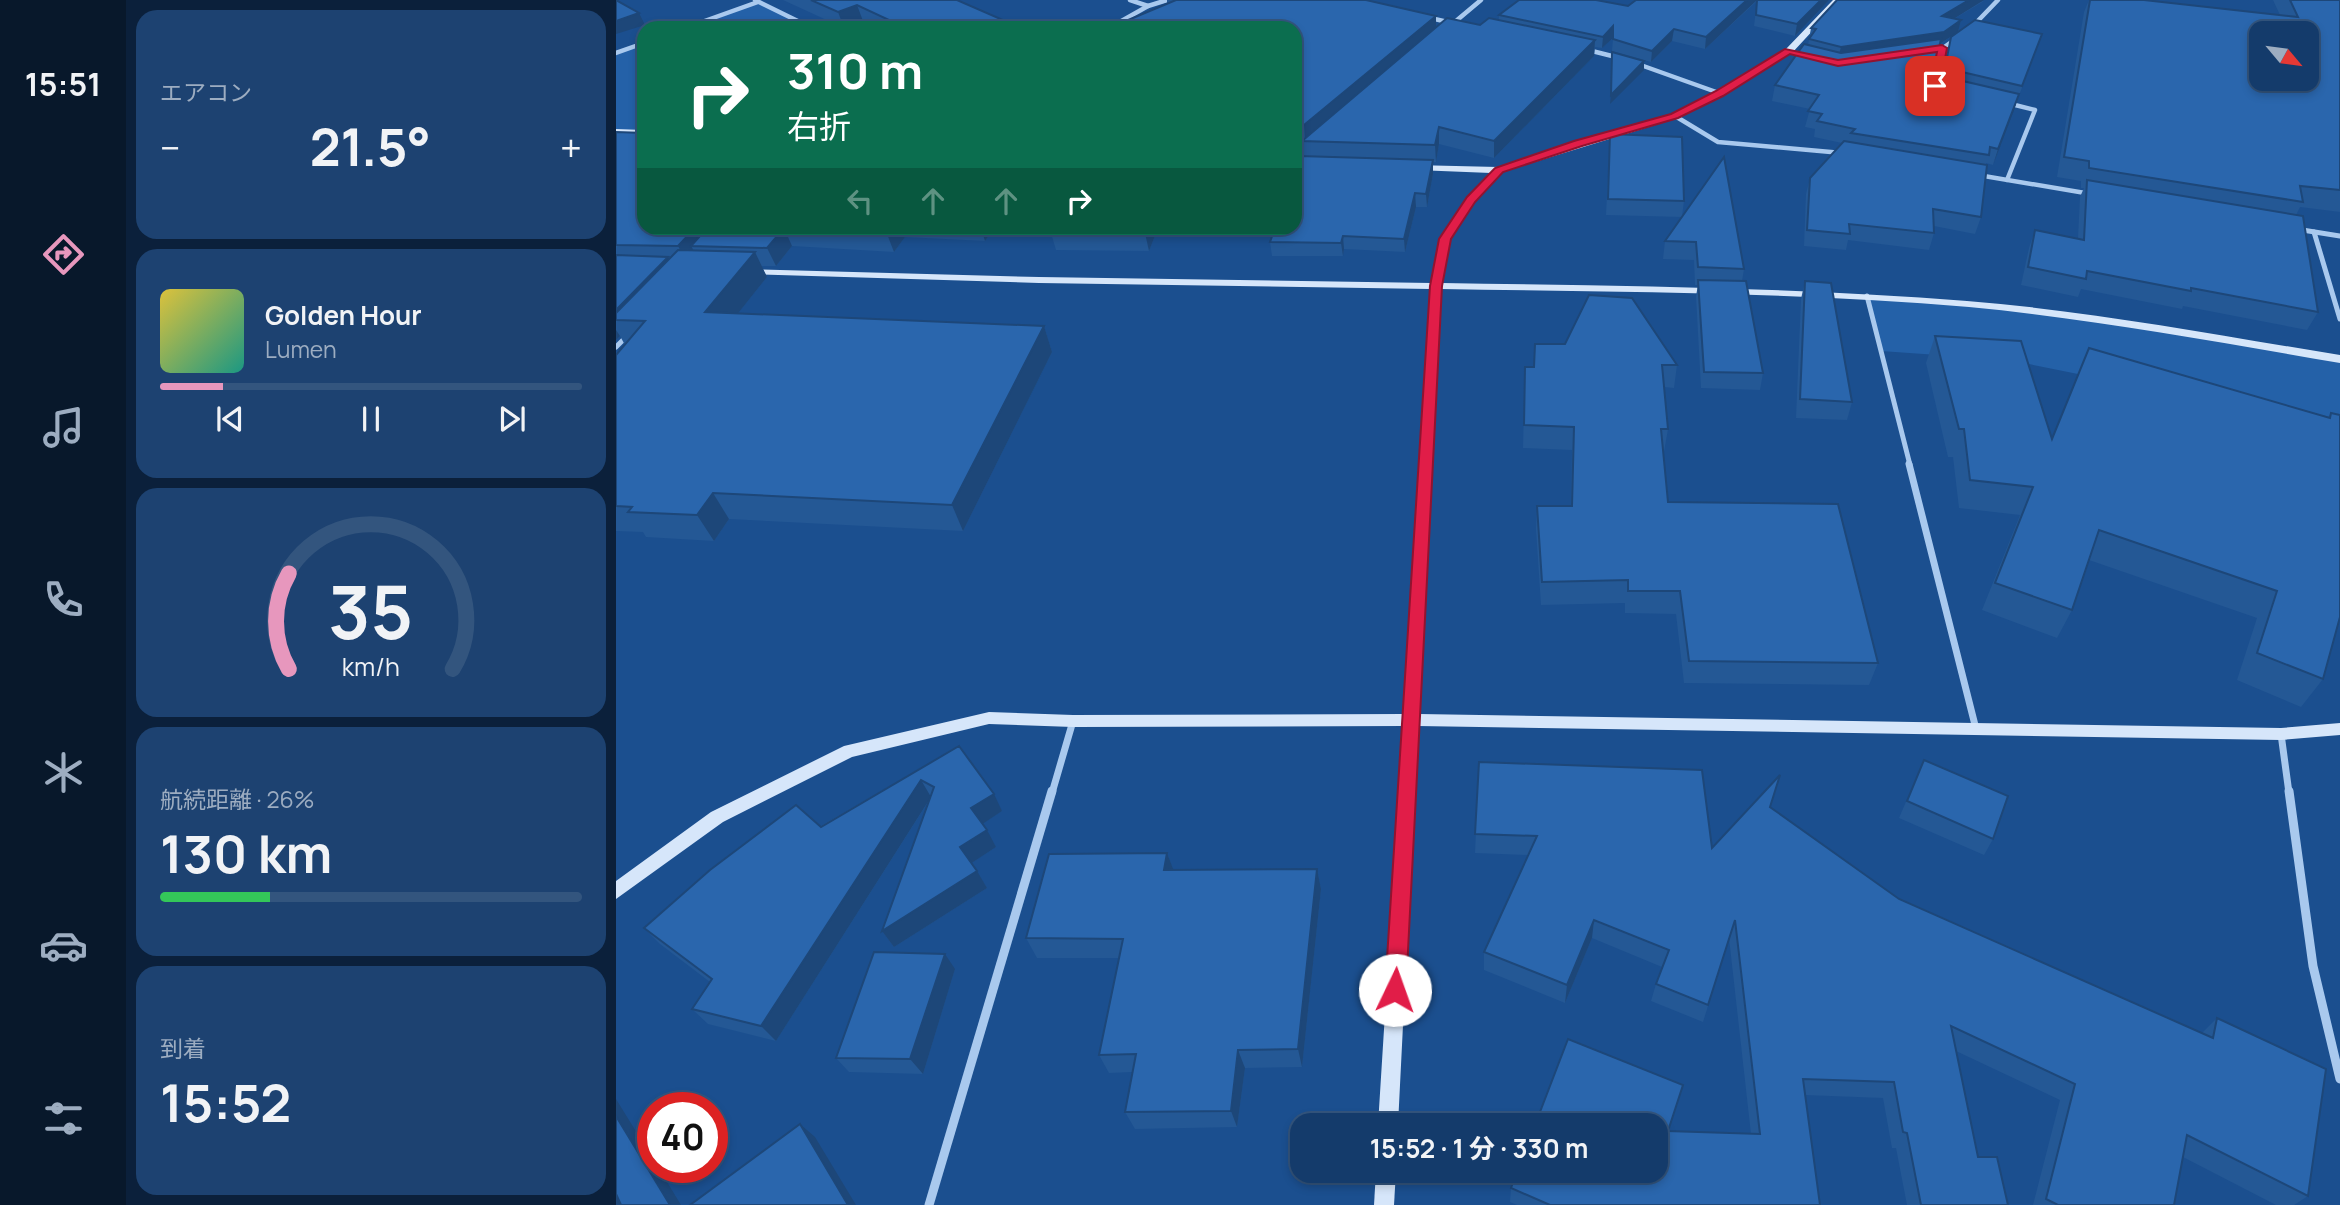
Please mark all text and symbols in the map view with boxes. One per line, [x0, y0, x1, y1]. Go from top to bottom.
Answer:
north arrow [2249, 21, 2319, 91]
map controls [2249, 21, 2319, 91]
text: 310 m [787, 37, 923, 104]
icon: right [672, 49, 763, 140]
pin [1905, 56, 1965, 116]
text: 15:51 [25, 62, 101, 106]
icon: arrive [1916, 67, 1954, 105]
text: エアコン [160, 76, 252, 108]
text: 右折 [787, 104, 851, 148]
text: 21.5° [310, 111, 431, 182]
text: − [160, 121, 181, 173]
text: + [560, 121, 582, 173]
icon: left [841, 182, 879, 220]
icon: ahead [914, 182, 952, 220]
icon: ahead [987, 182, 1025, 220]
icon: right [1060, 182, 1098, 220]
icon: directions [39, 230, 88, 279]
text: Golden Hour [265, 297, 422, 333]
text: Lumen [265, 333, 337, 365]
icon: previous [211, 400, 249, 438]
icon: pause [352, 400, 390, 438]
icon: next [493, 400, 531, 438]
icon: music [39, 403, 88, 452]
text: 35 [329, 561, 414, 661]
icon: phone [39, 575, 88, 624]
text: km/h [342, 648, 400, 683]
icon: climate [39, 748, 88, 797]
text: 航続距離 · 26% [160, 783, 315, 815]
text: 130 km [160, 818, 332, 889]
icon: car [39, 921, 88, 970]
position arrow [1358, 953, 1432, 1027]
text: 到着 [160, 1032, 206, 1064]
text: 15:52 [160, 1067, 291, 1138]
speed limit sign: 40 [637, 1092, 728, 1183]
icon: filters [39, 1094, 88, 1143]
text: 15:52 · 1 分 · 330 m [1370, 1130, 1588, 1166]

